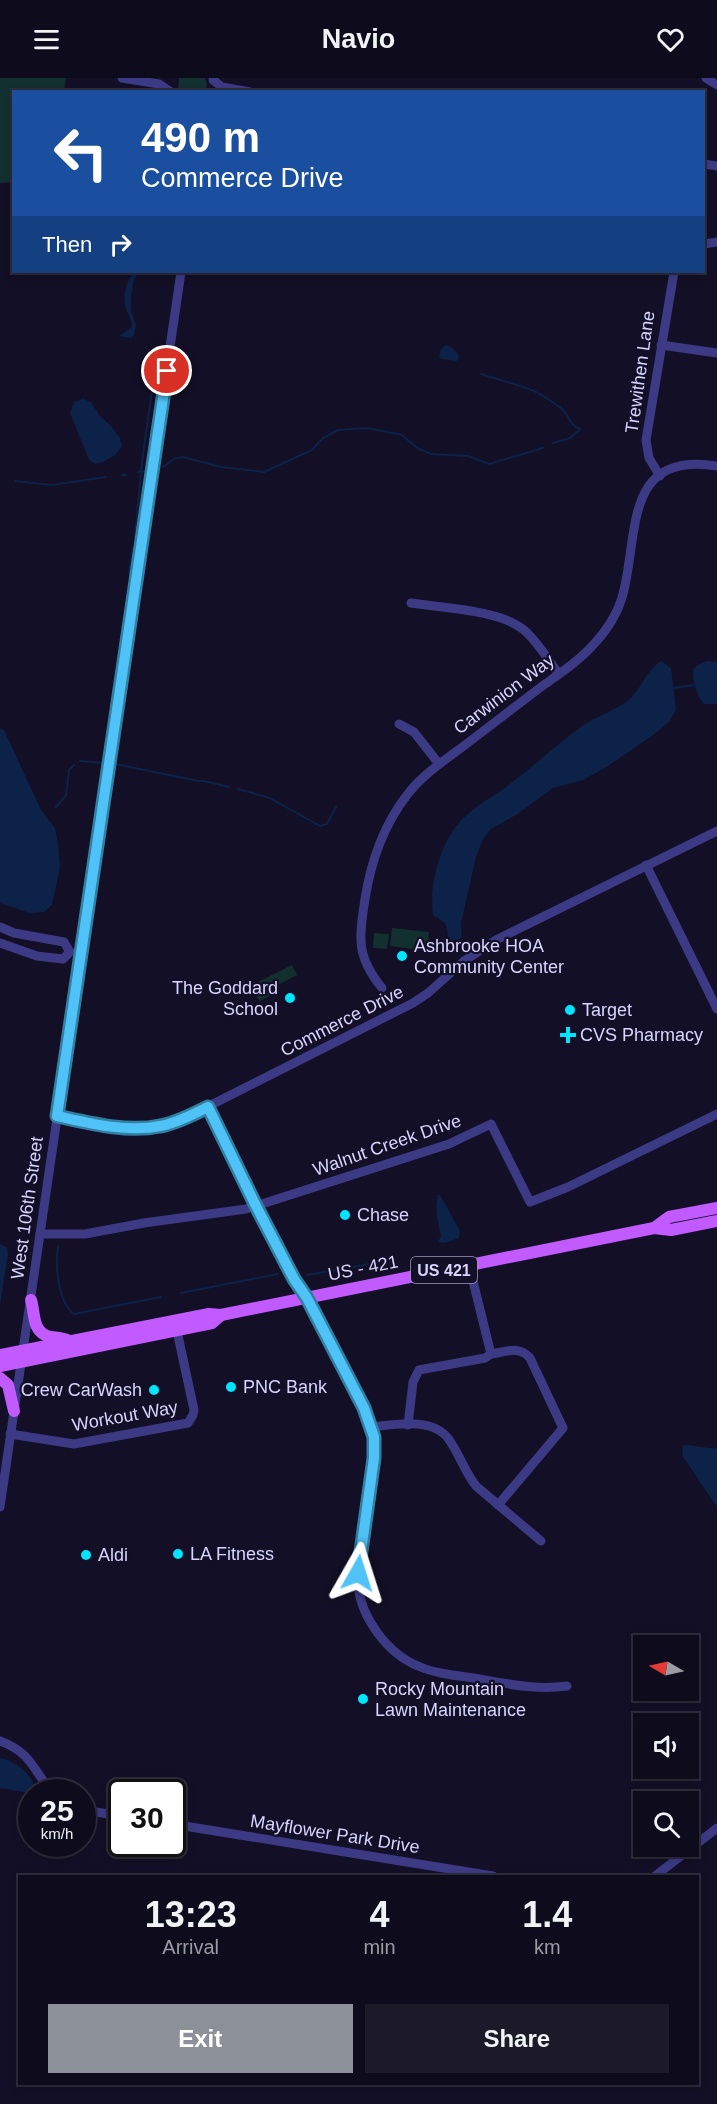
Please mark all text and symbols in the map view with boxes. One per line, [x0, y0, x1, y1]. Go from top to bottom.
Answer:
icon: menu [30, 23, 63, 56]
icon: heart [654, 23, 687, 56]
text: Navio [322, 24, 395, 54]
icon: left [42, 114, 120, 192]
text: 490 m [141, 114, 260, 161]
text: Commerce Drive [141, 163, 344, 193]
icon: right [104, 228, 137, 261]
text: Then [42, 232, 92, 257]
street label: Trewithen Lane [622, 309, 658, 435]
pin [141, 345, 192, 396]
icon: arrive [150, 354, 183, 387]
street label: Carwinion Way [450, 650, 558, 738]
place label: Ashbrooke HOA Community Center [414, 936, 564, 977]
marker: Ashbrooke HOA Community Center [395, 949, 409, 963]
place label: The Goddard School [172, 978, 278, 1019]
street label: Commerce Drive [277, 981, 407, 1061]
marker: The Goddard School [283, 991, 297, 1005]
place label: Target [582, 1000, 632, 1020]
marker: Target [563, 1003, 577, 1017]
place label: CVS Pharmacy [580, 1025, 703, 1045]
marker: CVS Pharmacy [561, 1028, 575, 1042]
street label: Walnut Creek Drive [310, 1110, 464, 1180]
street label: West 106th Street [7, 1135, 47, 1281]
place label: Chase [357, 1205, 409, 1225]
marker: Chase [338, 1208, 352, 1222]
street label: US - 421 [326, 1251, 400, 1285]
road number: US 421 [411, 1257, 477, 1283]
place label: PNC Bank [243, 1377, 328, 1397]
place label: Crew CarWash [21, 1380, 142, 1400]
marker: PNC Bank [224, 1380, 238, 1394]
marker: Crew CarWash [147, 1383, 161, 1397]
street label: Workout Way [71, 1397, 179, 1435]
position arrow [326, 1541, 390, 1605]
place label: LA Fitness [190, 1544, 274, 1564]
place label: Aldi [98, 1545, 128, 1565]
marker: LA Fitness [171, 1547, 185, 1561]
marker: Aldi [79, 1548, 93, 1562]
north arrow [633, 1635, 699, 1701]
map controls [633, 1635, 699, 1857]
place label: Rocky Mountain Lawn Maintenance [375, 1679, 526, 1720]
marker: Rocky Mountain Lawn Maintenance [356, 1692, 370, 1706]
button: sound [633, 1713, 699, 1779]
speed limit sign: 30 [108, 1779, 186, 1857]
button: search [633, 1791, 699, 1857]
text: 25 [40, 1794, 74, 1827]
street label: Mayflower Park Drive [249, 1811, 421, 1857]
text: km/h [41, 1825, 73, 1842]
text: 13:23 [145, 1894, 237, 1935]
text: 4 [369, 1894, 390, 1935]
text: 1.4 [522, 1894, 572, 1935]
text: Arrival [162, 1936, 219, 1958]
text: min [363, 1936, 396, 1958]
text: km [534, 1936, 561, 1958]
button: Exit [48, 2004, 353, 2073]
button: Share [365, 2004, 669, 2073]

